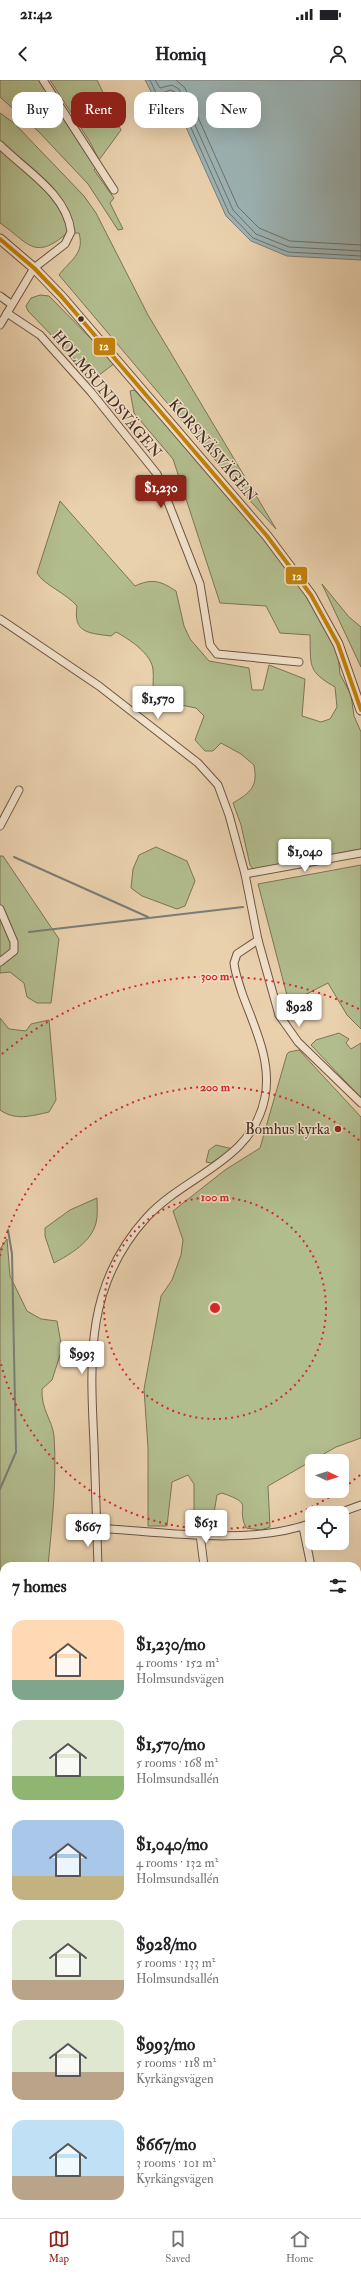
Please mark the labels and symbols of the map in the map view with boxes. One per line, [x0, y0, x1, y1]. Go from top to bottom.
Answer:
unlabelled marker [76, 314, 86, 324]
street label: HOLMSUNDSVÄGEN [48, 326, 167, 462]
line badge: 12 [93, 337, 116, 356]
text: 12 [99, 340, 109, 353]
street label: KORSNÄSVÄGEN [164, 394, 262, 506]
pin: $1,230 [128, 475, 194, 509]
line badge: 12 [285, 566, 308, 585]
text: 12 [292, 570, 302, 583]
pin: $1,570 [125, 686, 191, 720]
pin: $1,040 [272, 839, 338, 873]
text: 300 m [201, 969, 230, 984]
pin: $928 [275, 994, 323, 1028]
text: 200 m [200, 1080, 231, 1095]
place label: Bomhus kyrka [245, 1120, 331, 1139]
marker: Bomhus kyrka [333, 1124, 343, 1134]
text: 100 m [201, 1190, 230, 1205]
centre of rings [208, 1301, 222, 1315]
pin: $993 [58, 1341, 106, 1375]
north arrow [305, 1454, 349, 1498]
pin: $631 [182, 1510, 230, 1544]
pin: $667 [64, 1514, 112, 1548]

